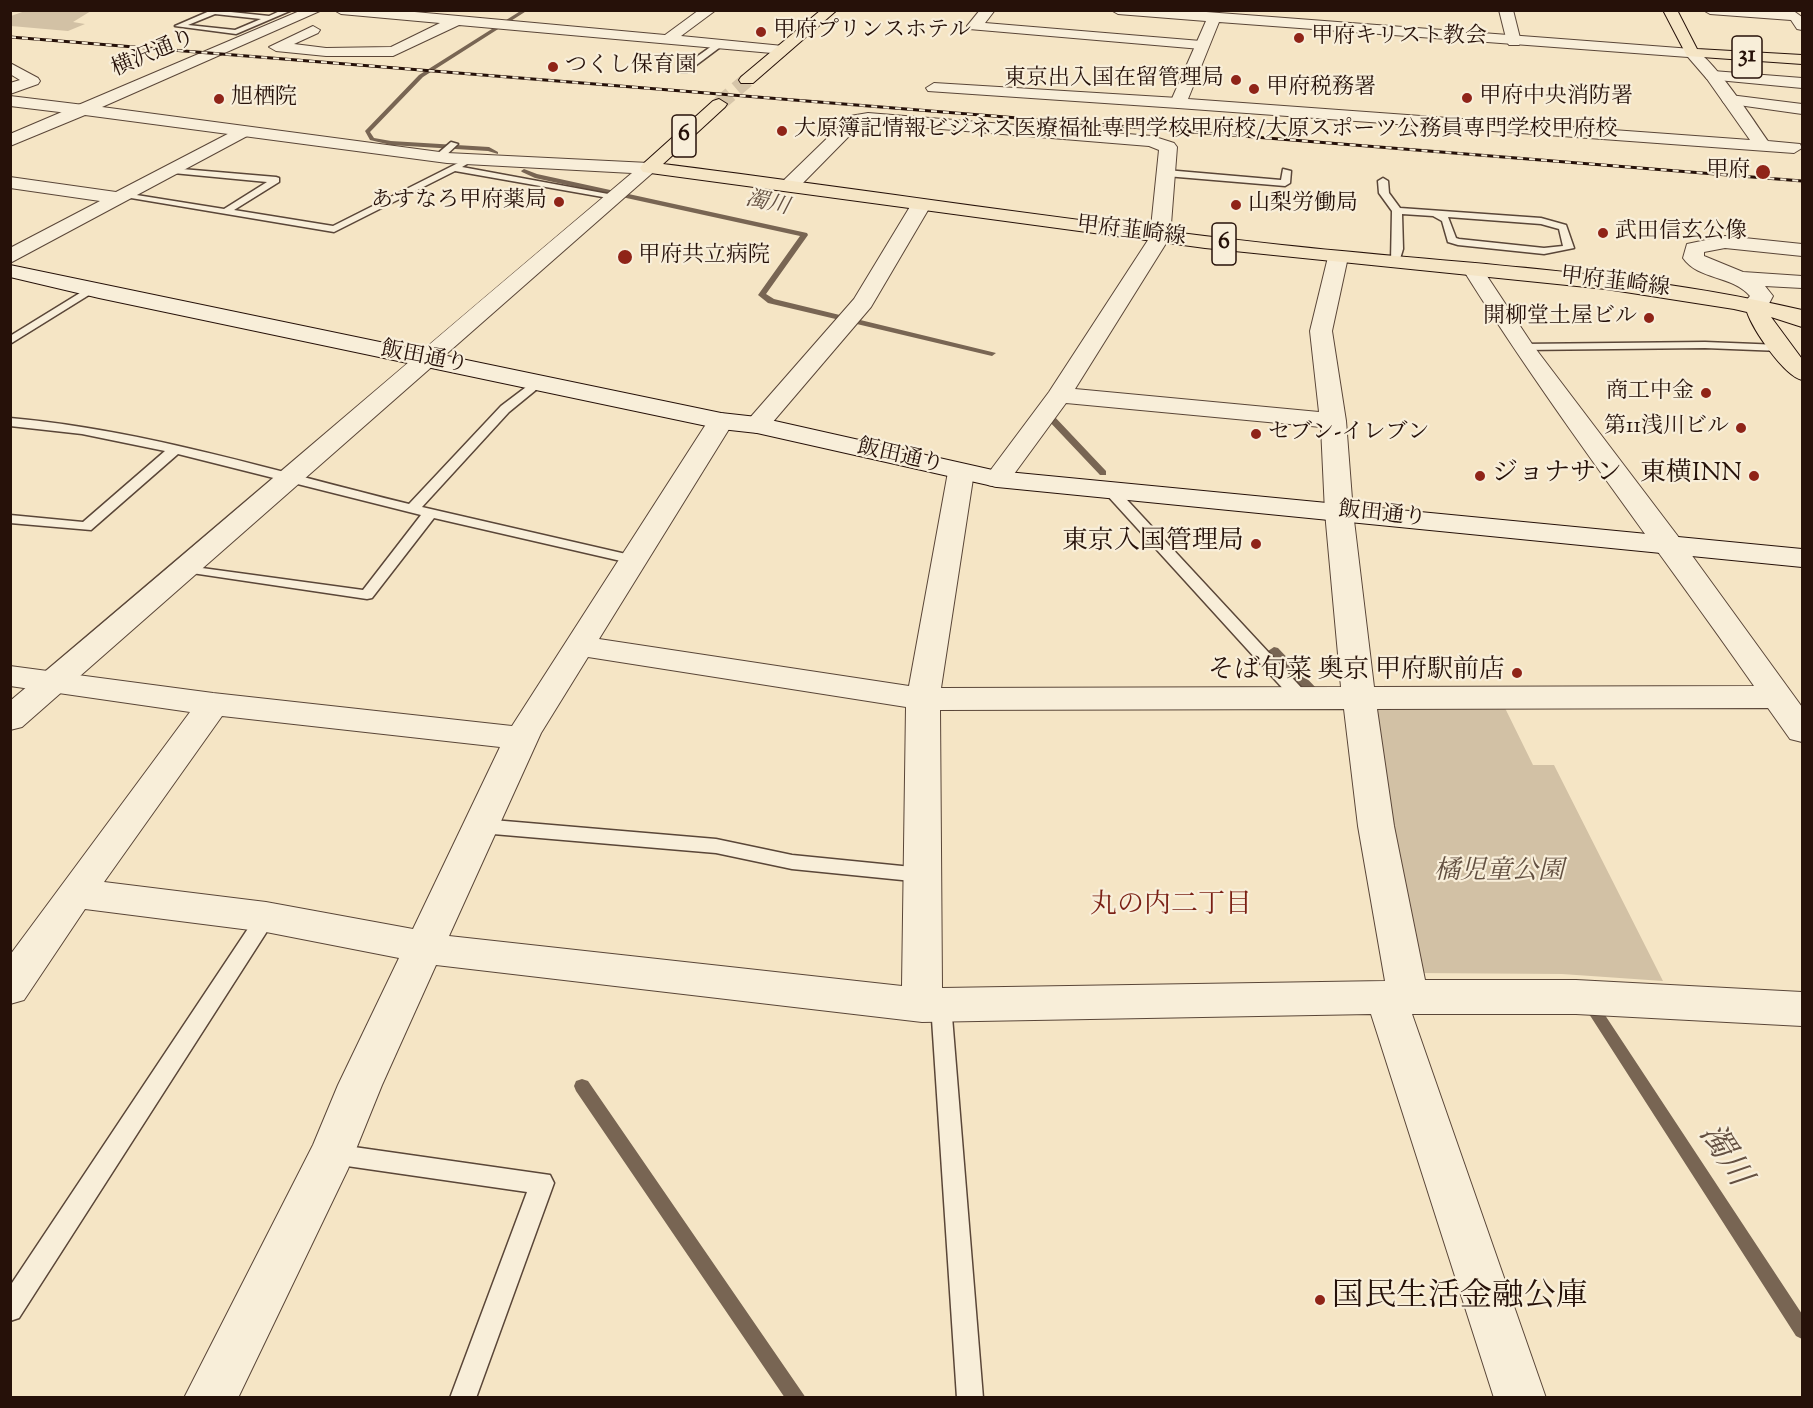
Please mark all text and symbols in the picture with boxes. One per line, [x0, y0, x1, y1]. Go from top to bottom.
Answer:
place label: 甲府プリンスホテル [773, 19, 971, 45]
marker: 甲府プリンスホテル [754, 25, 768, 39]
place label: 甲府キリスト教会 [1311, 25, 1487, 51]
street label: 横沢通り [108, 26, 200, 84]
marker: 甲府キリスト教会 [1292, 31, 1306, 45]
road number: 31 [1732, 36, 1762, 78]
place label: つくし保育園 [565, 54, 697, 80]
marker: つくし保育園 [546, 60, 560, 74]
place label: 東京出入国在留管理局 [1004, 67, 1224, 93]
marker: 東京出入国在留管理局 [1229, 73, 1243, 87]
place label: 甲府税務署 [1266, 76, 1376, 102]
marker: 甲府税務署 [1247, 82, 1261, 96]
place label: 甲府中央消防署 [1479, 85, 1633, 111]
place label: 旭栖院 [231, 86, 297, 112]
marker: 甲府中央消防署 [1460, 91, 1474, 105]
marker: 旭栖院 [212, 92, 226, 106]
road number: 6 [672, 115, 696, 157]
place label: 大原簿記情報ビジネス医療福祉専門学校甲府校/大原スポーツ公務員専門学校甲府校 [794, 118, 1617, 144]
marker: 大原簿記情報ビジネス医療福祉専門学校甲府校/大原スポーツ公務員専門学校甲府校 [775, 124, 789, 138]
place label: 甲府 [1706, 159, 1750, 185]
marker: 甲府 [1754, 163, 1772, 181]
water label: 濁川 [743, 187, 791, 223]
place label: あすなろ甲府薬局 [371, 189, 547, 215]
place label: 山梨労働局 [1248, 192, 1358, 218]
marker: あすなろ甲府薬局 [552, 195, 566, 209]
marker: 山梨労働局 [1229, 198, 1243, 212]
street label: 甲府韮崎線 [1075, 213, 1187, 253]
place label: 武田信玄公像 [1615, 220, 1747, 246]
road number: 6 [1212, 223, 1236, 265]
marker: 武田信玄公像 [1596, 226, 1610, 240]
place label: 甲府共立病院 [638, 244, 770, 270]
marker: 甲府共立病院 [616, 248, 634, 266]
street label: 甲府韮崎線 [1559, 264, 1671, 304]
place label: 開柳堂土屋ビル [1483, 305, 1637, 331]
marker: 開柳堂土屋ビル [1642, 311, 1656, 325]
street label: 飯田通り [378, 338, 470, 380]
place label: 商工中金 [1606, 380, 1694, 406]
marker: 商工中金 [1699, 386, 1713, 400]
place label: 第11浅川ビル [1604, 415, 1729, 441]
place label: セブン-イレブン [1268, 421, 1429, 447]
marker: 第11浅川ビル [1734, 421, 1748, 435]
marker: セブン-イレブン [1249, 427, 1263, 441]
street label: 飯田通り [854, 435, 946, 481]
place label: ジョナサン [1492, 460, 1622, 492]
place label: 東横INN [1640, 460, 1742, 492]
marker: ジョナサン [1473, 469, 1487, 483]
marker: 東横INN [1747, 469, 1761, 483]
street label: 飯田通り [1337, 498, 1427, 534]
place label: 東京入国管理局 [1062, 528, 1244, 560]
marker: 東京入国管理局 [1249, 537, 1263, 551]
place label: そば旬菜 奥京 甲府駅前店 [1208, 657, 1505, 689]
marker: そば旬菜 奥京 甲府駅前店 [1510, 666, 1524, 680]
park label: 橘児童公園 [1434, 858, 1564, 890]
district label: 丸の内二丁目 [1090, 891, 1252, 923]
water label: 濁川 [1687, 1119, 1757, 1195]
place label: 国民生活金融公庫 [1332, 1281, 1588, 1319]
marker: 国民生活金融公庫 [1313, 1293, 1327, 1307]

